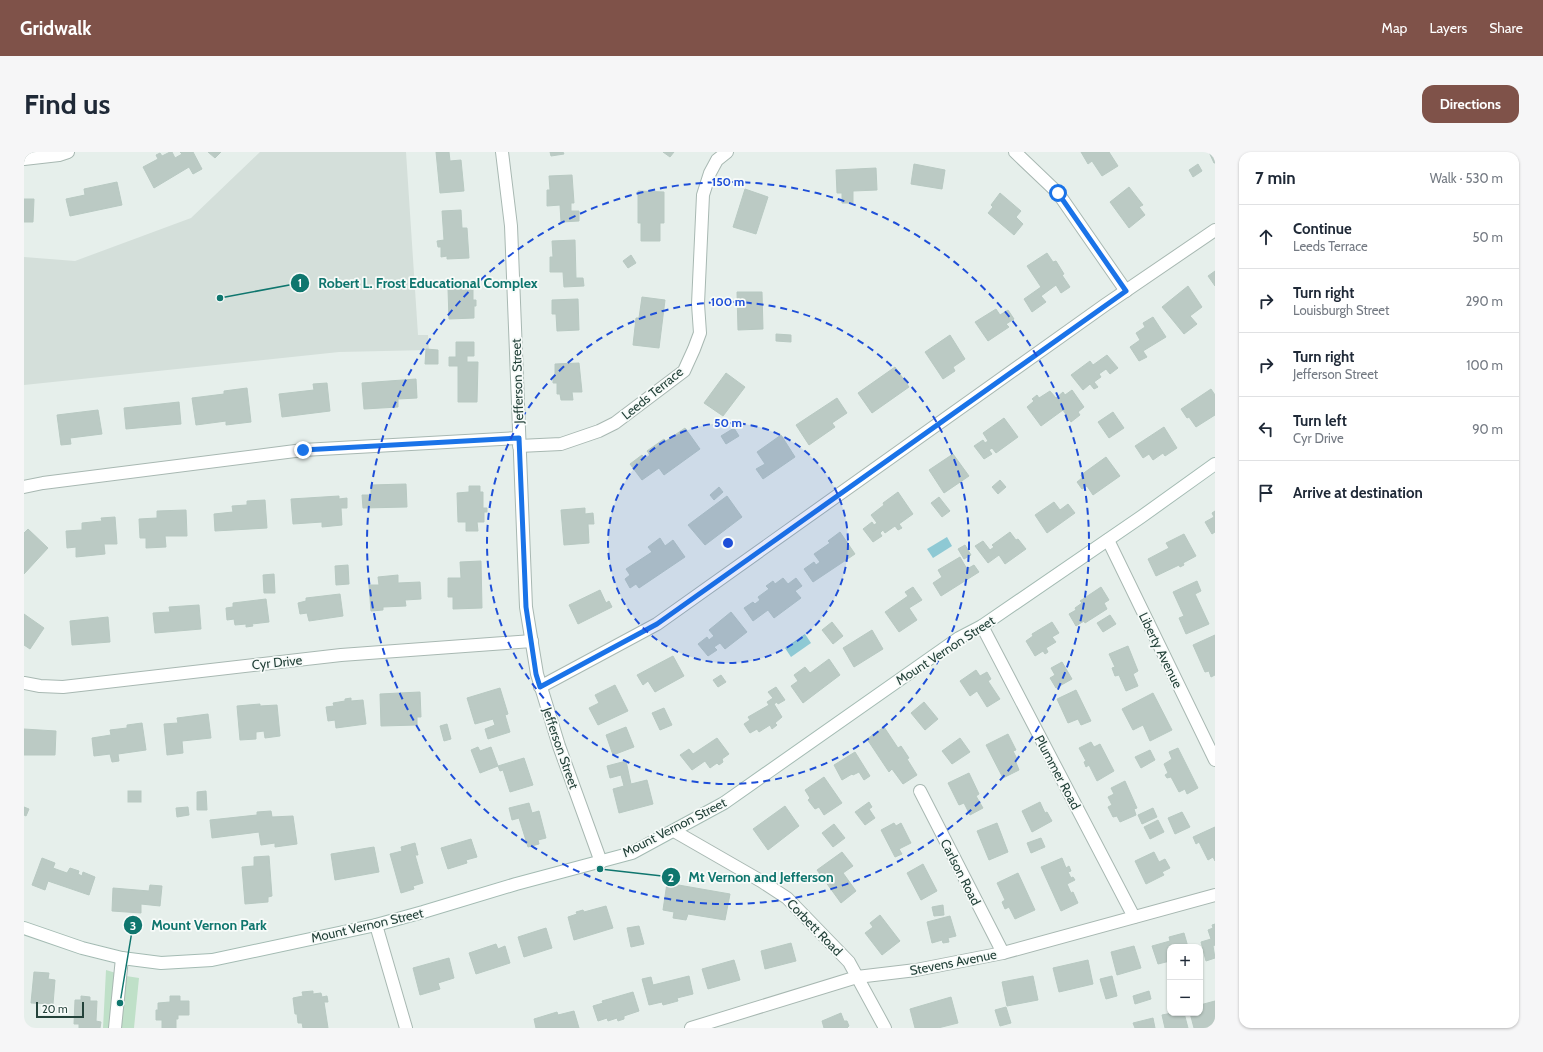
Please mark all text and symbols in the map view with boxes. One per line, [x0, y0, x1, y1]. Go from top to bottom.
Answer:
text: Gridwalk [20, 17, 92, 40]
text: Map [1382, 19, 1407, 37]
text: Layers [1429, 19, 1467, 37]
text: Share [1489, 19, 1523, 37]
button: Directions [1422, 85, 1519, 123]
text: Find us [24, 87, 110, 121]
text: 7 min [1255, 168, 1296, 188]
text: Walk · 530 m [1430, 170, 1503, 186]
text: 150 m [712, 174, 744, 189]
route start [1049, 184, 1067, 202]
text: Continue [1293, 220, 1352, 238]
icon: ahead [1255, 226, 1277, 248]
text: 50 m [1473, 229, 1503, 245]
text: Leeds Terrace [1293, 238, 1368, 254]
callout: Robert L. Frost Educational Complex [290, 270, 546, 296]
text: Robert L. Frost Educational Complex [318, 274, 538, 292]
text: 1 [298, 275, 302, 290]
text: Turn right [1293, 284, 1354, 302]
icon: right [1255, 290, 1277, 312]
text: 290 m [1465, 293, 1503, 309]
text: 100 m [711, 294, 745, 309]
text: Louisburgh Street [1293, 302, 1389, 318]
street label: Jefferson Street [507, 338, 527, 425]
text: Turn right [1293, 348, 1354, 366]
icon: right [1255, 354, 1277, 376]
text: 100 m [1466, 357, 1503, 373]
street label: Leeds Terrace [618, 363, 686, 423]
text: Jefferson Street [1293, 366, 1378, 382]
text: Turn left [1293, 412, 1347, 430]
text: 50 m [714, 415, 742, 430]
icon: left [1255, 418, 1277, 440]
text: 90 m [1472, 421, 1503, 437]
text: Cyr Drive [1293, 430, 1344, 446]
route end [294, 441, 312, 459]
icon: arrive [1255, 482, 1277, 504]
text: Arrive at destination [1293, 484, 1423, 502]
centre of rings [721, 536, 735, 550]
street label: Liberty Avenue [1136, 609, 1186, 691]
street label: Mount Vernon Street [893, 612, 998, 688]
street label: Cyr Drive [251, 651, 303, 673]
street label: Jefferson Street [539, 704, 583, 791]
street label: Plummer Road [1032, 732, 1084, 812]
street label: Mount Vernon Street [619, 794, 729, 860]
street label: Carlson Road [937, 836, 985, 908]
callout: Mt Vernon and Jefferson [661, 864, 842, 890]
text: Mt Vernon and Jefferson [688, 868, 834, 886]
text: 2 [668, 870, 674, 885]
street label: Corbett Road [784, 895, 846, 959]
street label: Mount Vernon Street [309, 904, 425, 946]
callout: Mount Vernon Park [123, 912, 275, 938]
text: Mount Vernon Park [151, 916, 267, 934]
text: 3 [130, 918, 136, 933]
map controls [1167, 944, 1203, 1016]
button: + [1167, 944, 1203, 980]
street label: Stevens Avenue [908, 946, 998, 978]
button: − [1167, 980, 1203, 1016]
scale bar [36, 1000, 84, 1019]
text: 20 m [42, 1002, 68, 1016]

